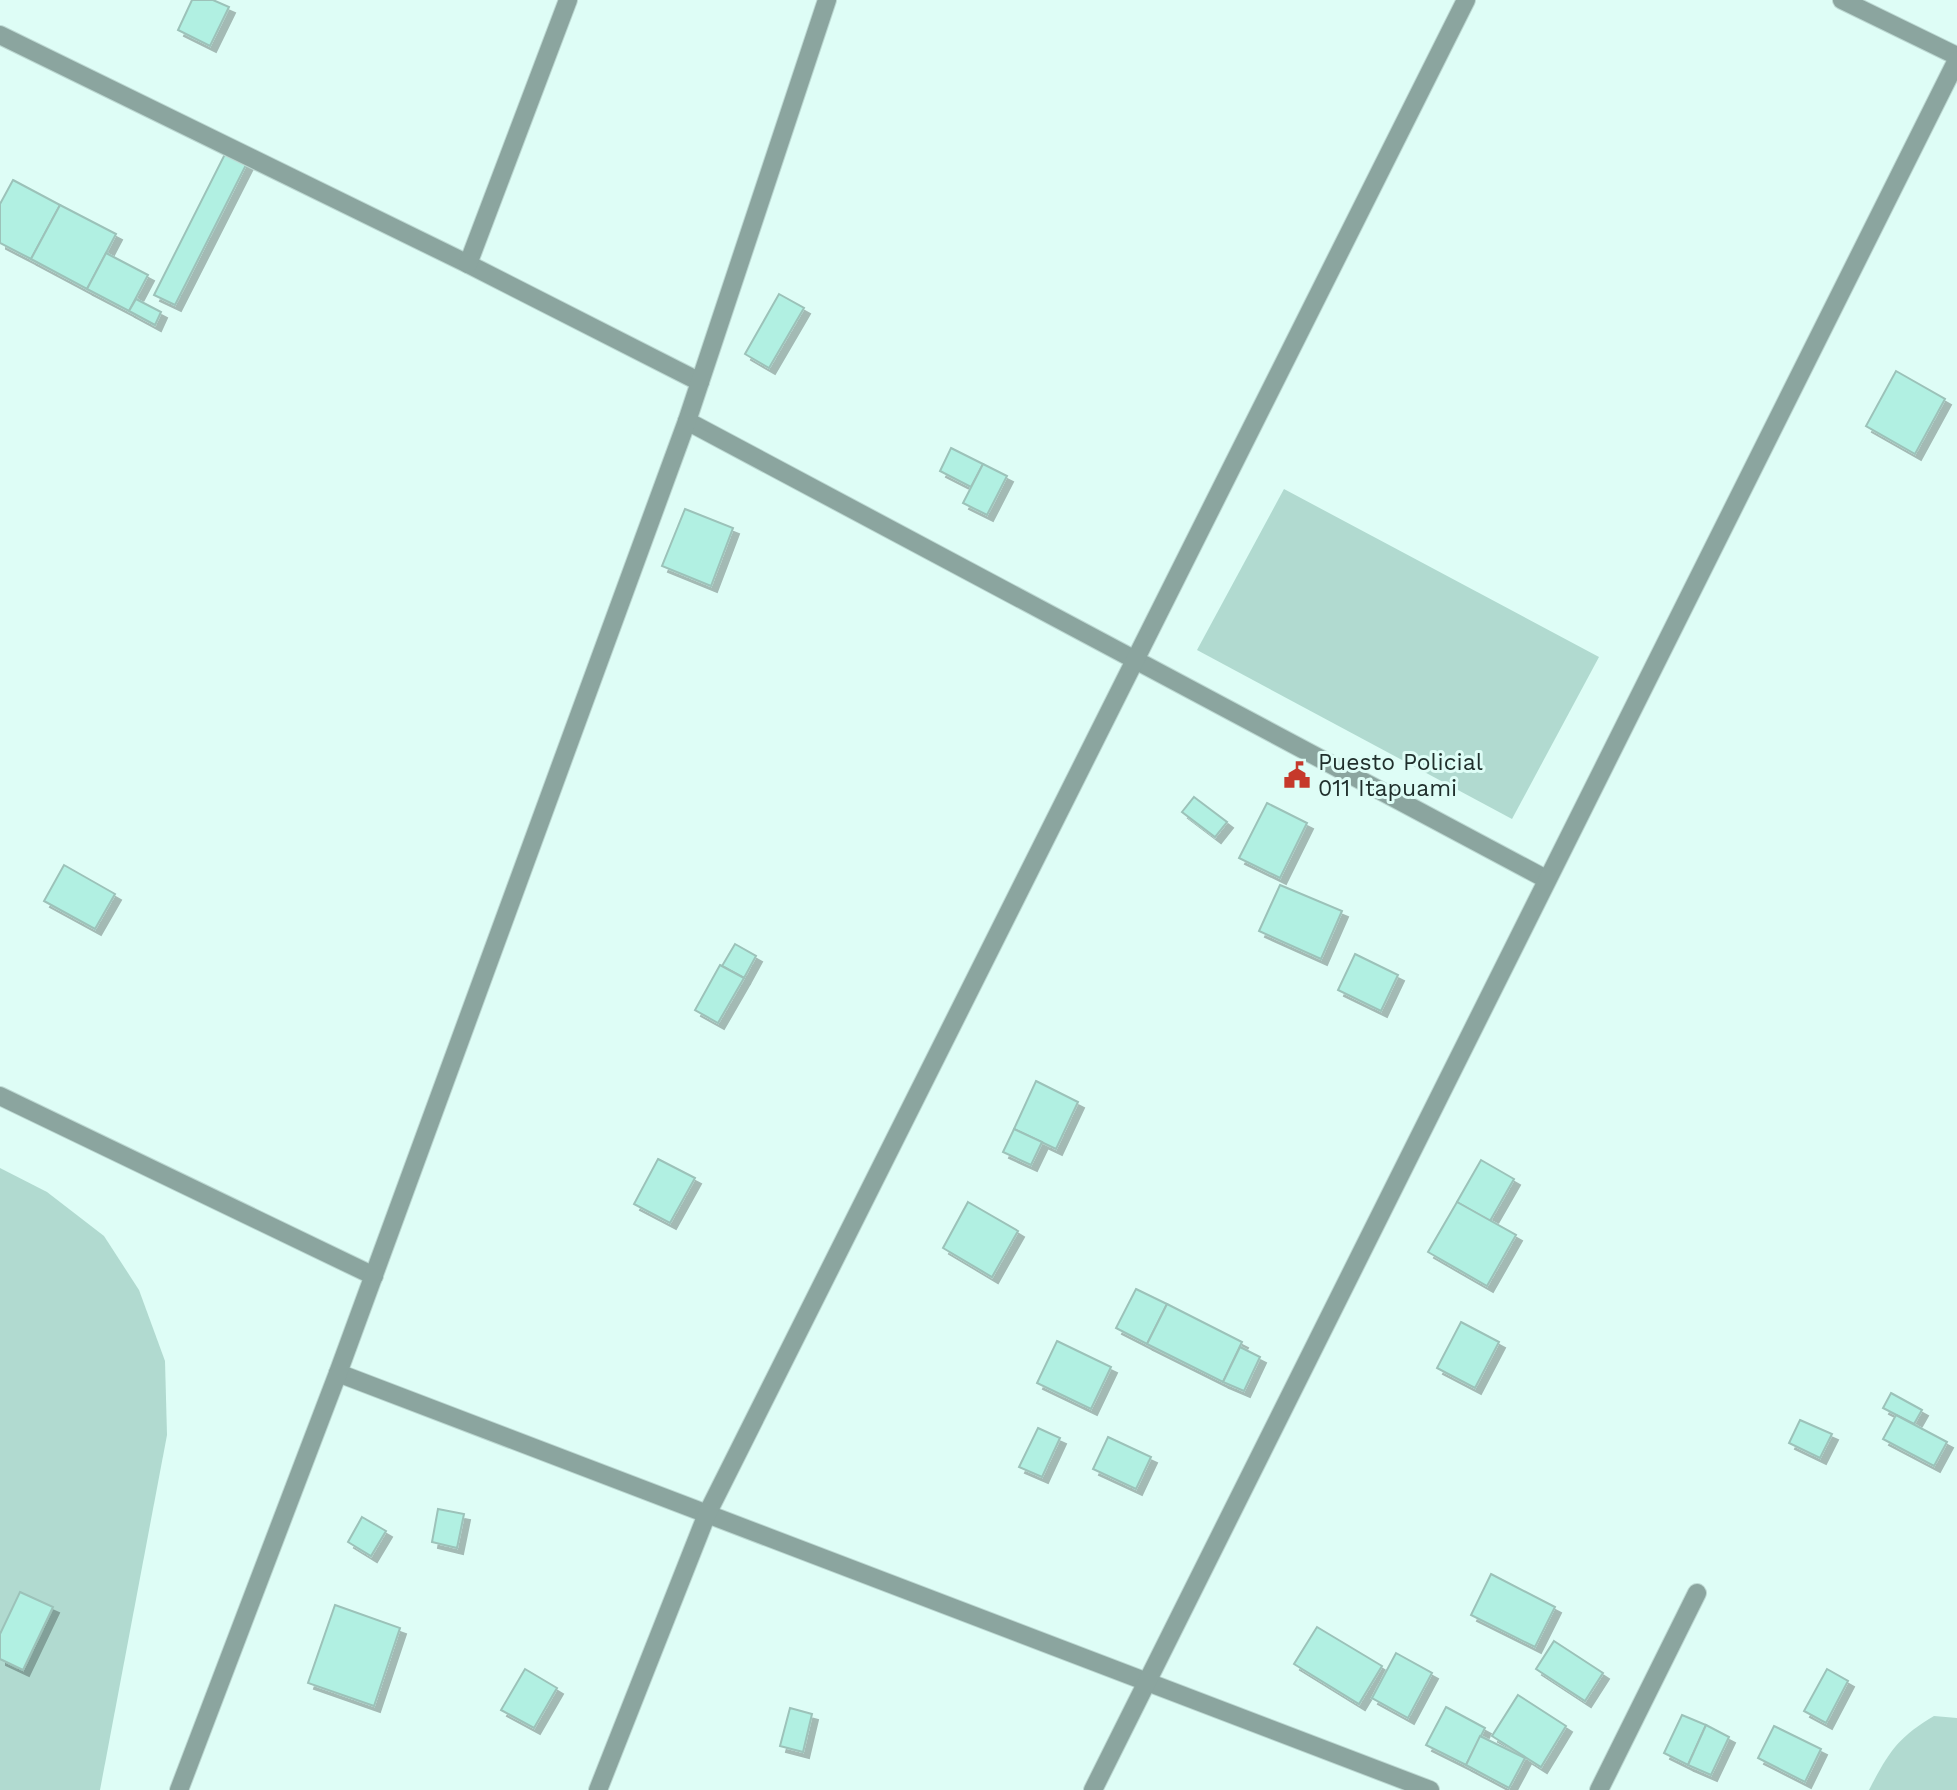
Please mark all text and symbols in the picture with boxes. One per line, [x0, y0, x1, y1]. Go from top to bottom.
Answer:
place label: Puesto Policial 011 Itapuami [1318, 749, 1483, 802]
public building icon: Puesto Policial 011 Itapuami [1282, 760, 1312, 790]

